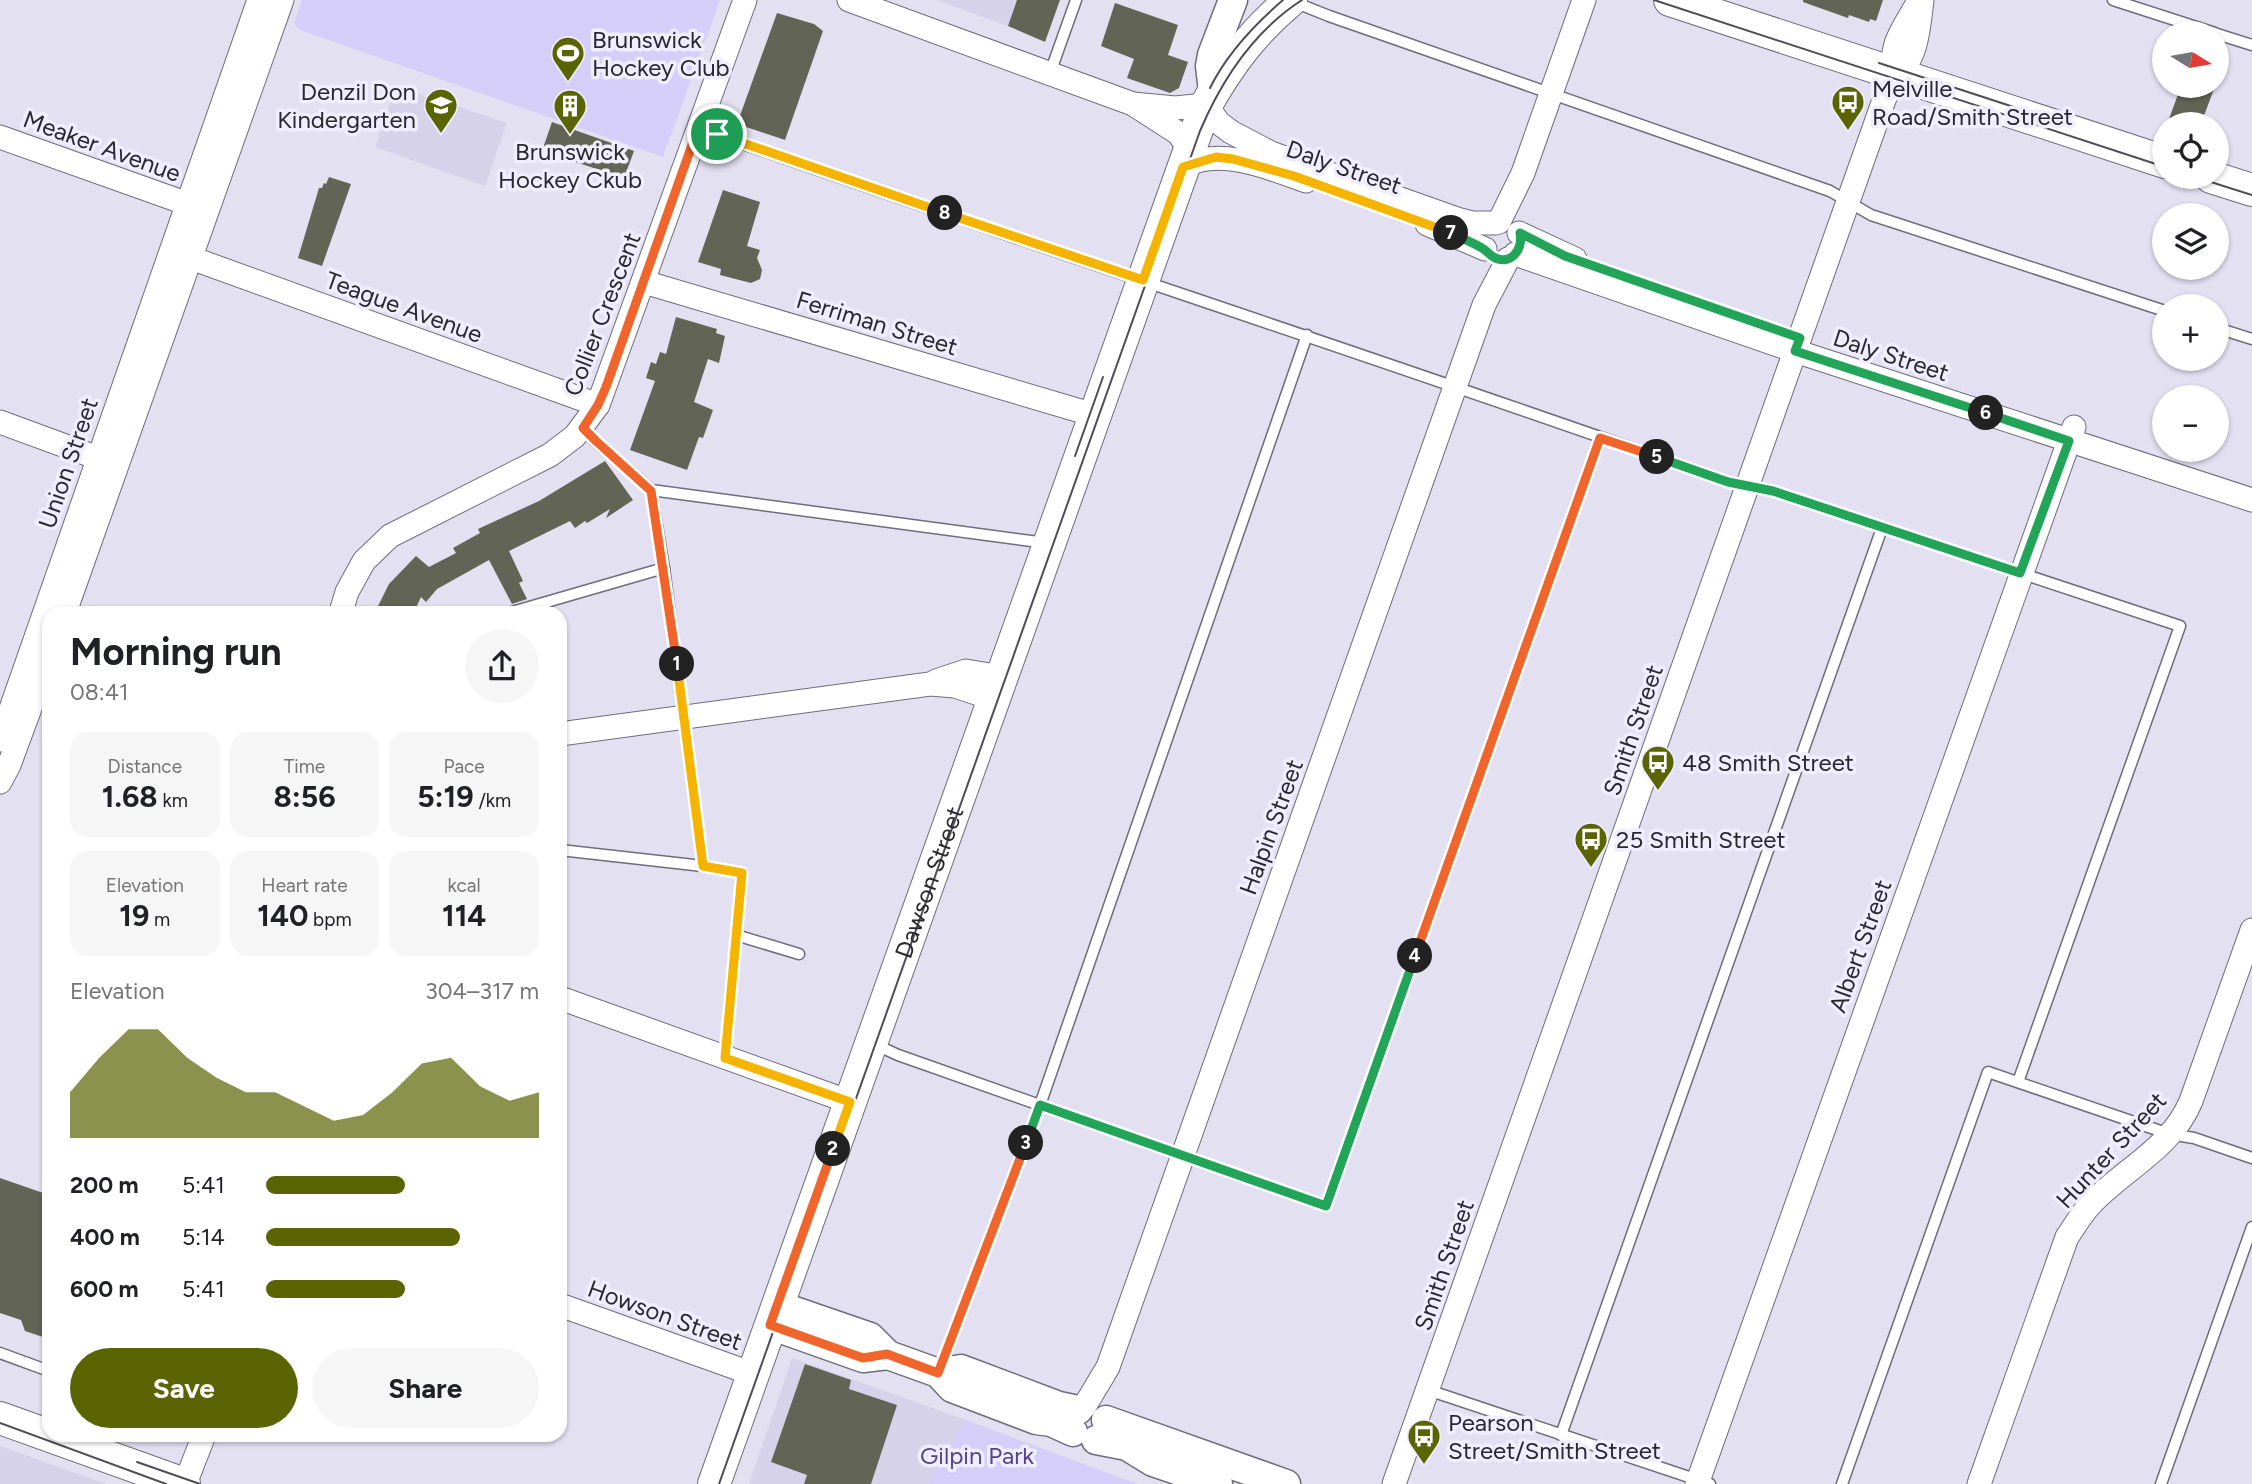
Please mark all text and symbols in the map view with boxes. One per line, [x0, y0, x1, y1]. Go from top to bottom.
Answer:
north arrow [2152, 21, 2230, 98]
map controls [2152, 21, 2229, 462]
place label: Brunswick Hockey Club [592, 25, 730, 82]
sports icon: Brunswick Hockey Club [549, 34, 587, 83]
place label: Melville Road/Smith Street [1872, 74, 2073, 131]
place label: Denzil Don Kindergarten [277, 77, 416, 134]
bus stop icon: Melville Road/Smith Street [1829, 83, 1867, 132]
school or university icon: Denzil Don Kindergarten [422, 86, 460, 135]
building icon: Brunswick Hockey Ckub [551, 87, 589, 136]
street label: Meaker Avenue [19, 104, 185, 188]
pin [687, 104, 747, 164]
button: locate [2152, 112, 2229, 189]
icon: arrive [698, 115, 736, 153]
street label: Daly Street [1283, 134, 1405, 200]
place label: Brunswick Hockey Ckub [498, 137, 642, 194]
pin: 8 [928, 196, 962, 230]
text: 8 [939, 201, 950, 224]
button: layers [2152, 203, 2229, 280]
pin: 7 [1434, 216, 1468, 250]
text: 7 [1445, 221, 1456, 244]
street label: Collier Crescent [558, 228, 646, 400]
street label: Teague Avenue [322, 265, 486, 349]
street label: Ferriman Street [793, 285, 961, 361]
button: + [2152, 294, 2229, 371]
street label: Daly Street [1830, 323, 1952, 387]
button: − [2152, 385, 2229, 462]
street label: Union Street [32, 394, 104, 532]
pin: 6 [1968, 396, 2004, 430]
text: 6 [1980, 401, 1991, 424]
pin: 5 [1640, 440, 1674, 475]
text: 5 [1651, 445, 1662, 468]
text: Morning run [70, 629, 282, 675]
button: share [465, 629, 539, 703]
pin: 1 [660, 646, 694, 682]
text: 1 [672, 652, 681, 675]
street label: Smith Street [1597, 661, 1669, 799]
text: 08:41 [70, 678, 128, 706]
bus stop icon: 48 Smith Street [1639, 743, 1677, 792]
place label: 48 Smith Street [1682, 748, 1854, 777]
text: Distance [108, 755, 182, 778]
text: Time [284, 755, 325, 778]
text: Pace [444, 755, 485, 778]
street label: Halpin Street [1233, 755, 1309, 899]
text: 1.68 [102, 778, 158, 815]
text: 8:56 [273, 778, 336, 815]
text: 5:19 [417, 778, 474, 815]
text: km [158, 789, 188, 812]
text: /km [474, 789, 511, 812]
street label: Dawson Street [888, 802, 969, 962]
bus stop icon: 25 Smith Street [1572, 820, 1610, 869]
place label: 25 Smith Street [1616, 825, 1785, 854]
text: Elevation [106, 874, 184, 897]
text: Heart rate [261, 874, 348, 897]
text: kcal [448, 874, 481, 897]
street label: Albert Street [1823, 876, 1897, 1016]
text: 19 [119, 897, 149, 934]
text: 140 [257, 897, 308, 934]
text: 114 [442, 897, 486, 934]
text: m [149, 908, 170, 931]
text: bpm [308, 908, 352, 931]
pin: 4 [1398, 939, 1432, 974]
text: 4 [1408, 944, 1421, 967]
text: Elevation [70, 977, 165, 1005]
text: 304–317 m [425, 977, 539, 1005]
street label: Hunter Street [2050, 1086, 2172, 1214]
pin: 3 [1009, 1126, 1044, 1160]
text: 3 [1020, 1131, 1031, 1154]
pin: 2 [816, 1132, 850, 1166]
text: 2 [827, 1137, 838, 1160]
text: 200 m [70, 1171, 139, 1199]
text: 5:41 [182, 1171, 225, 1199]
street label: Smith Street [1408, 1196, 1480, 1334]
text: 400 m [70, 1223, 140, 1251]
text: 5:14 [182, 1223, 225, 1251]
street label: Howson Street [584, 1274, 746, 1356]
text: 600 m [70, 1275, 139, 1303]
text: 5:41 [182, 1275, 225, 1303]
button: Save [70, 1348, 298, 1428]
button: Share [312, 1348, 539, 1428]
place label: Pearson Street/Smith Street [1448, 1408, 1661, 1465]
bus stop icon: Pearson Street/Smith Street [1405, 1417, 1443, 1466]
park label: Gilpin Park [920, 1441, 1034, 1470]

